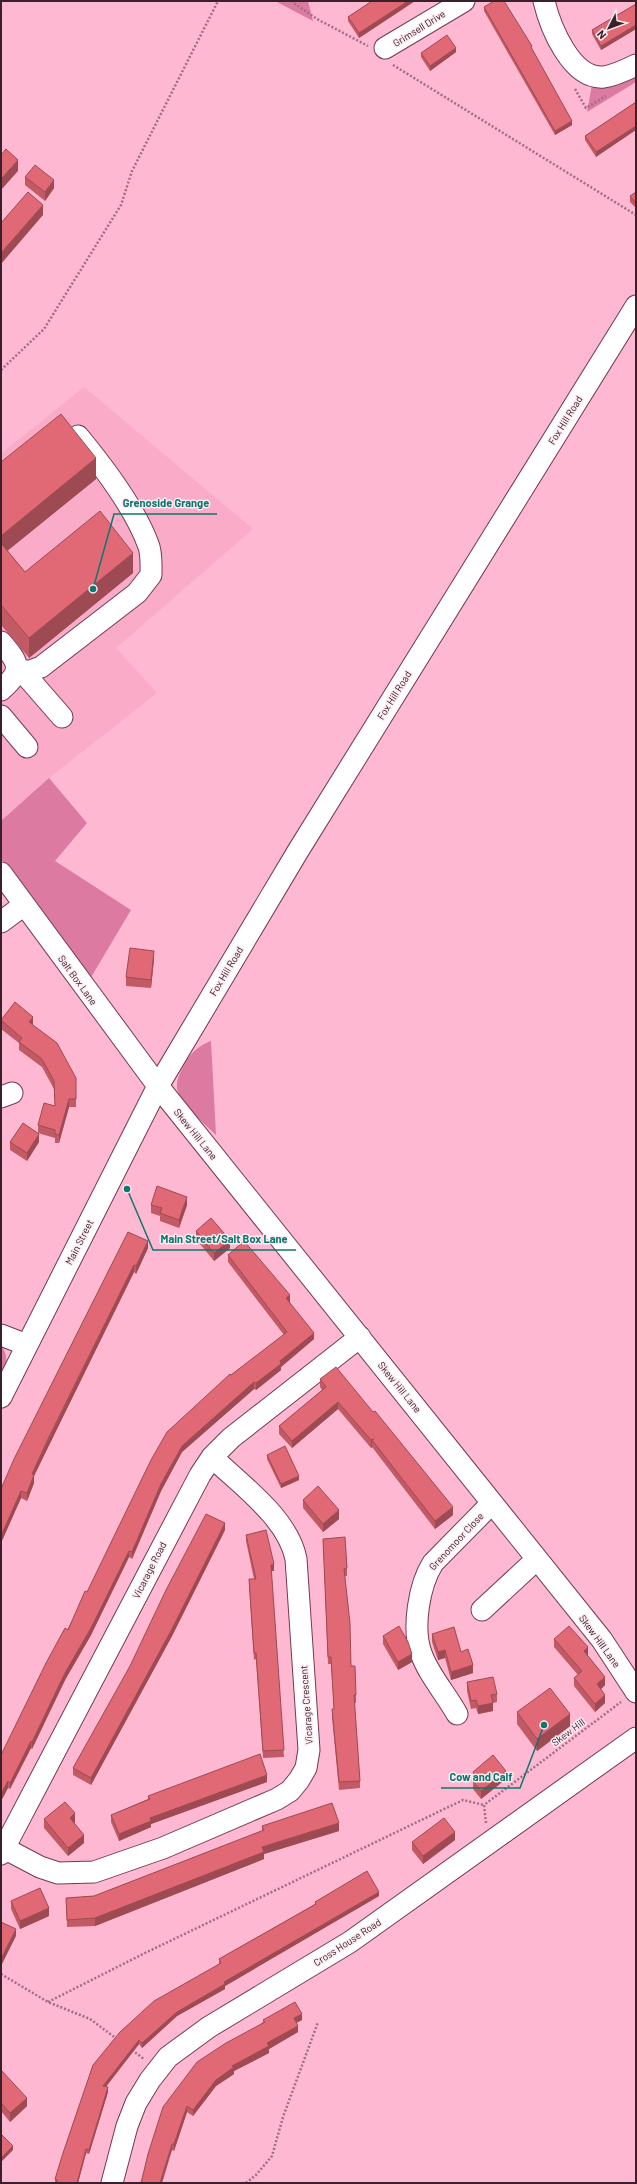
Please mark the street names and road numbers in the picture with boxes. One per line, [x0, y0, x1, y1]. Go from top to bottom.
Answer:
street label: Grimsell Drive [391, 7, 447, 49]
street label: Fox Hill Road [545, 393, 585, 447]
street label: Fox Hill Road [374, 668, 414, 722]
street label: Fox Hill Road [207, 944, 245, 998]
street label: Salt Box Lane [56, 953, 100, 1007]
street label: Skew Hill Lane [172, 1106, 220, 1162]
street label: Main Street [62, 1217, 96, 1267]
street label: Skew Hill Lane [376, 1359, 424, 1415]
street label: Grenomoor Close [426, 1510, 486, 1572]
street label: Vicarage Road [130, 1540, 168, 1600]
street label: Skew Hill Lane [577, 1612, 623, 1670]
street label: Vicarage Crescent [297, 1665, 315, 1745]
street label: Skew Hill [549, 1716, 587, 1748]
street label: Cross House Road [311, 1916, 383, 1968]

